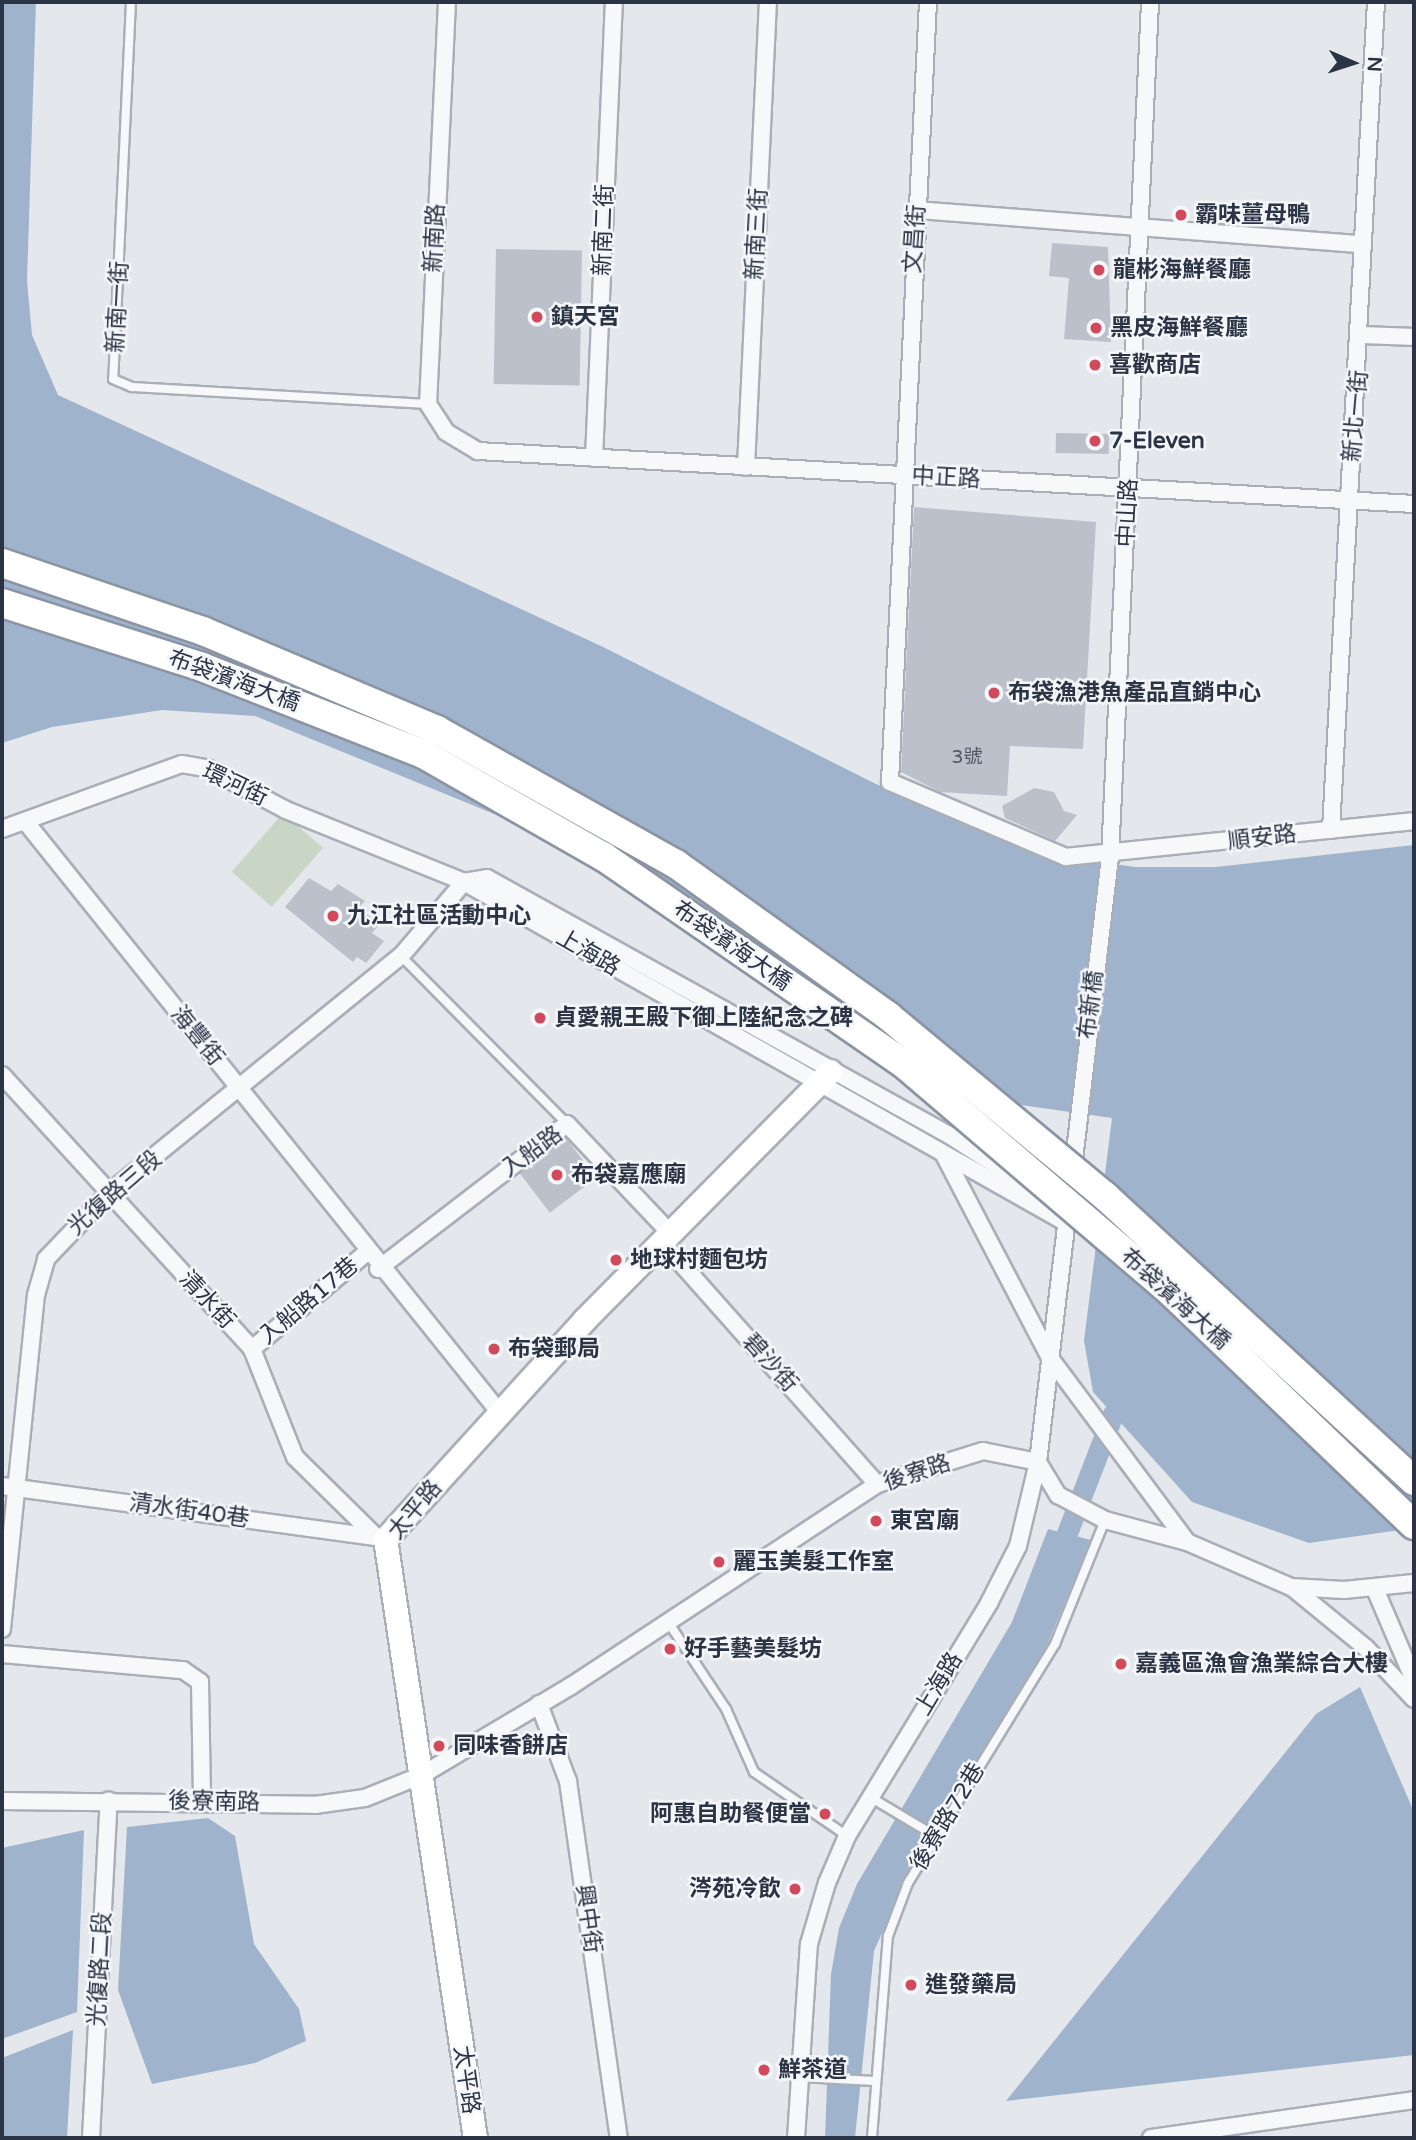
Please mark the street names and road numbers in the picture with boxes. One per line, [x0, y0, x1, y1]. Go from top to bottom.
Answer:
street label: 新南二街 [589, 184, 619, 276]
street label: 新南三街 [741, 187, 773, 281]
street label: 新南路 [419, 203, 451, 273]
street label: 文昌街 [899, 204, 931, 274]
street label: 新南一街 [102, 260, 134, 354]
street label: 新北一街 [1338, 369, 1374, 463]
street label: 中正路 [911, 462, 981, 494]
street label: 中山路 [1112, 478, 1144, 548]
street label: 布袋濱海大橋 [164, 644, 304, 718]
street label: 環河街 [198, 758, 272, 812]
street label: 順安路 [1226, 820, 1298, 856]
street label: 布袋濱海大橋 [668, 895, 796, 997]
street label: 上海路 [551, 924, 625, 982]
street label: 布新橋 [1073, 969, 1109, 1041]
street label: 海豐街 [165, 1001, 229, 1071]
street label: 入船路 [496, 1121, 568, 1183]
street label: 光復路三段 [63, 1145, 167, 1241]
street label: 布袋濱海大橋 [1114, 1243, 1236, 1355]
street label: 入船路17巷 [254, 1252, 364, 1350]
street label: 清水街 [173, 1265, 241, 1335]
street label: 碧沙街 [737, 1328, 803, 1398]
street label: 後寮路 [880, 1449, 954, 1497]
street label: 太平路 [382, 1475, 448, 1545]
street label: 清水街40巷 [127, 1489, 251, 1533]
street label: 上海路 [909, 1647, 969, 1721]
street label: 後寮路72巷 [905, 1758, 991, 1876]
street label: 後寮南路 [168, 1787, 260, 1817]
street label: 興中街 [570, 1883, 606, 1955]
street label: 光復路二段 [83, 1911, 117, 2027]
street label: 太平路 [448, 2044, 484, 2116]

